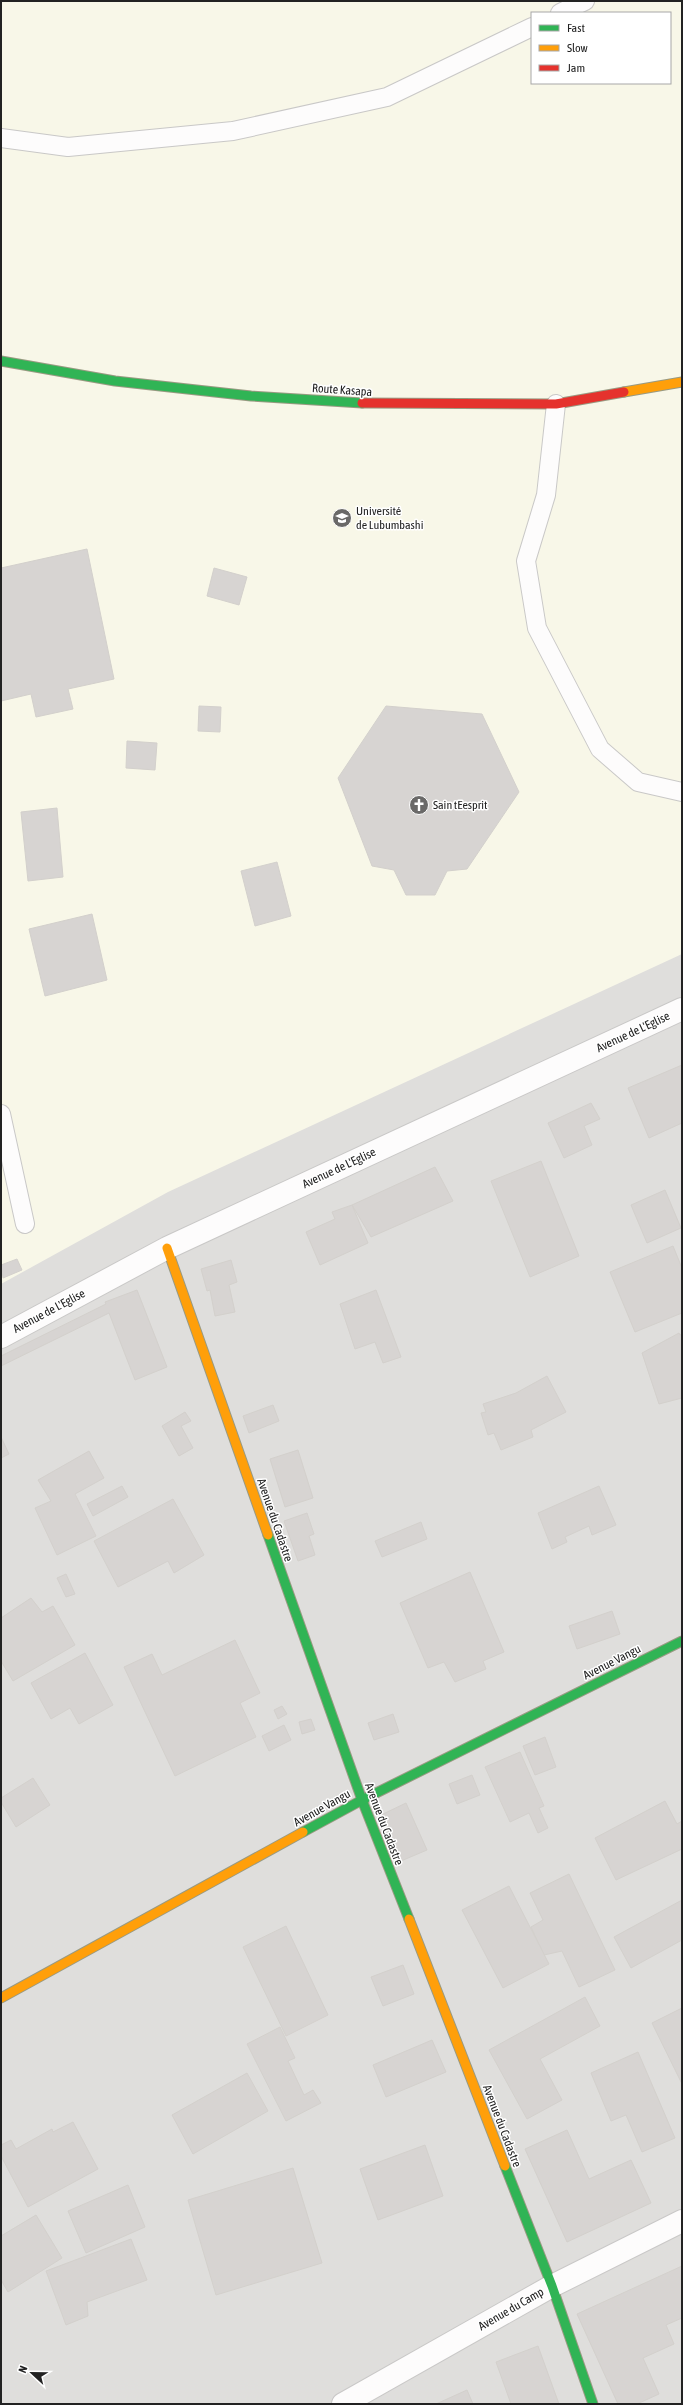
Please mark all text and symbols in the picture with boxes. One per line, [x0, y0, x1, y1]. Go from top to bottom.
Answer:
legend [531, 12, 671, 84]
text: Fast [567, 21, 585, 35]
text: Slow [567, 41, 588, 55]
text: Jam [567, 61, 585, 75]
street label: Route Kasapa [311, 381, 373, 399]
place label: Université de Lubumbashi [356, 504, 423, 532]
school or university icon: Université de Lubumbashi [331, 507, 353, 529]
church icon: Sain tEesprit [408, 794, 430, 816]
place label: Sain tEesprit [433, 798, 488, 812]
street label: Avenue de L'Eglise [594, 1009, 672, 1055]
street label: Avenue de L'Eglise [300, 1145, 378, 1191]
street label: Avenue de L'Eglise [11, 1286, 87, 1336]
street label: Avenue du Cadastre [254, 1477, 296, 1563]
street label: Avenue Vangu [581, 1641, 643, 1682]
street label: Avenue du Cadastre [362, 1781, 406, 1867]
street label: Avenue Vangu [291, 1787, 353, 1829]
street label: Avenue du Cadastre [480, 2083, 524, 2169]
street label: Avenue du Camp [476, 2284, 547, 2333]
north arrow [12, 2353, 52, 2393]
text: N [16, 2364, 30, 2375]

